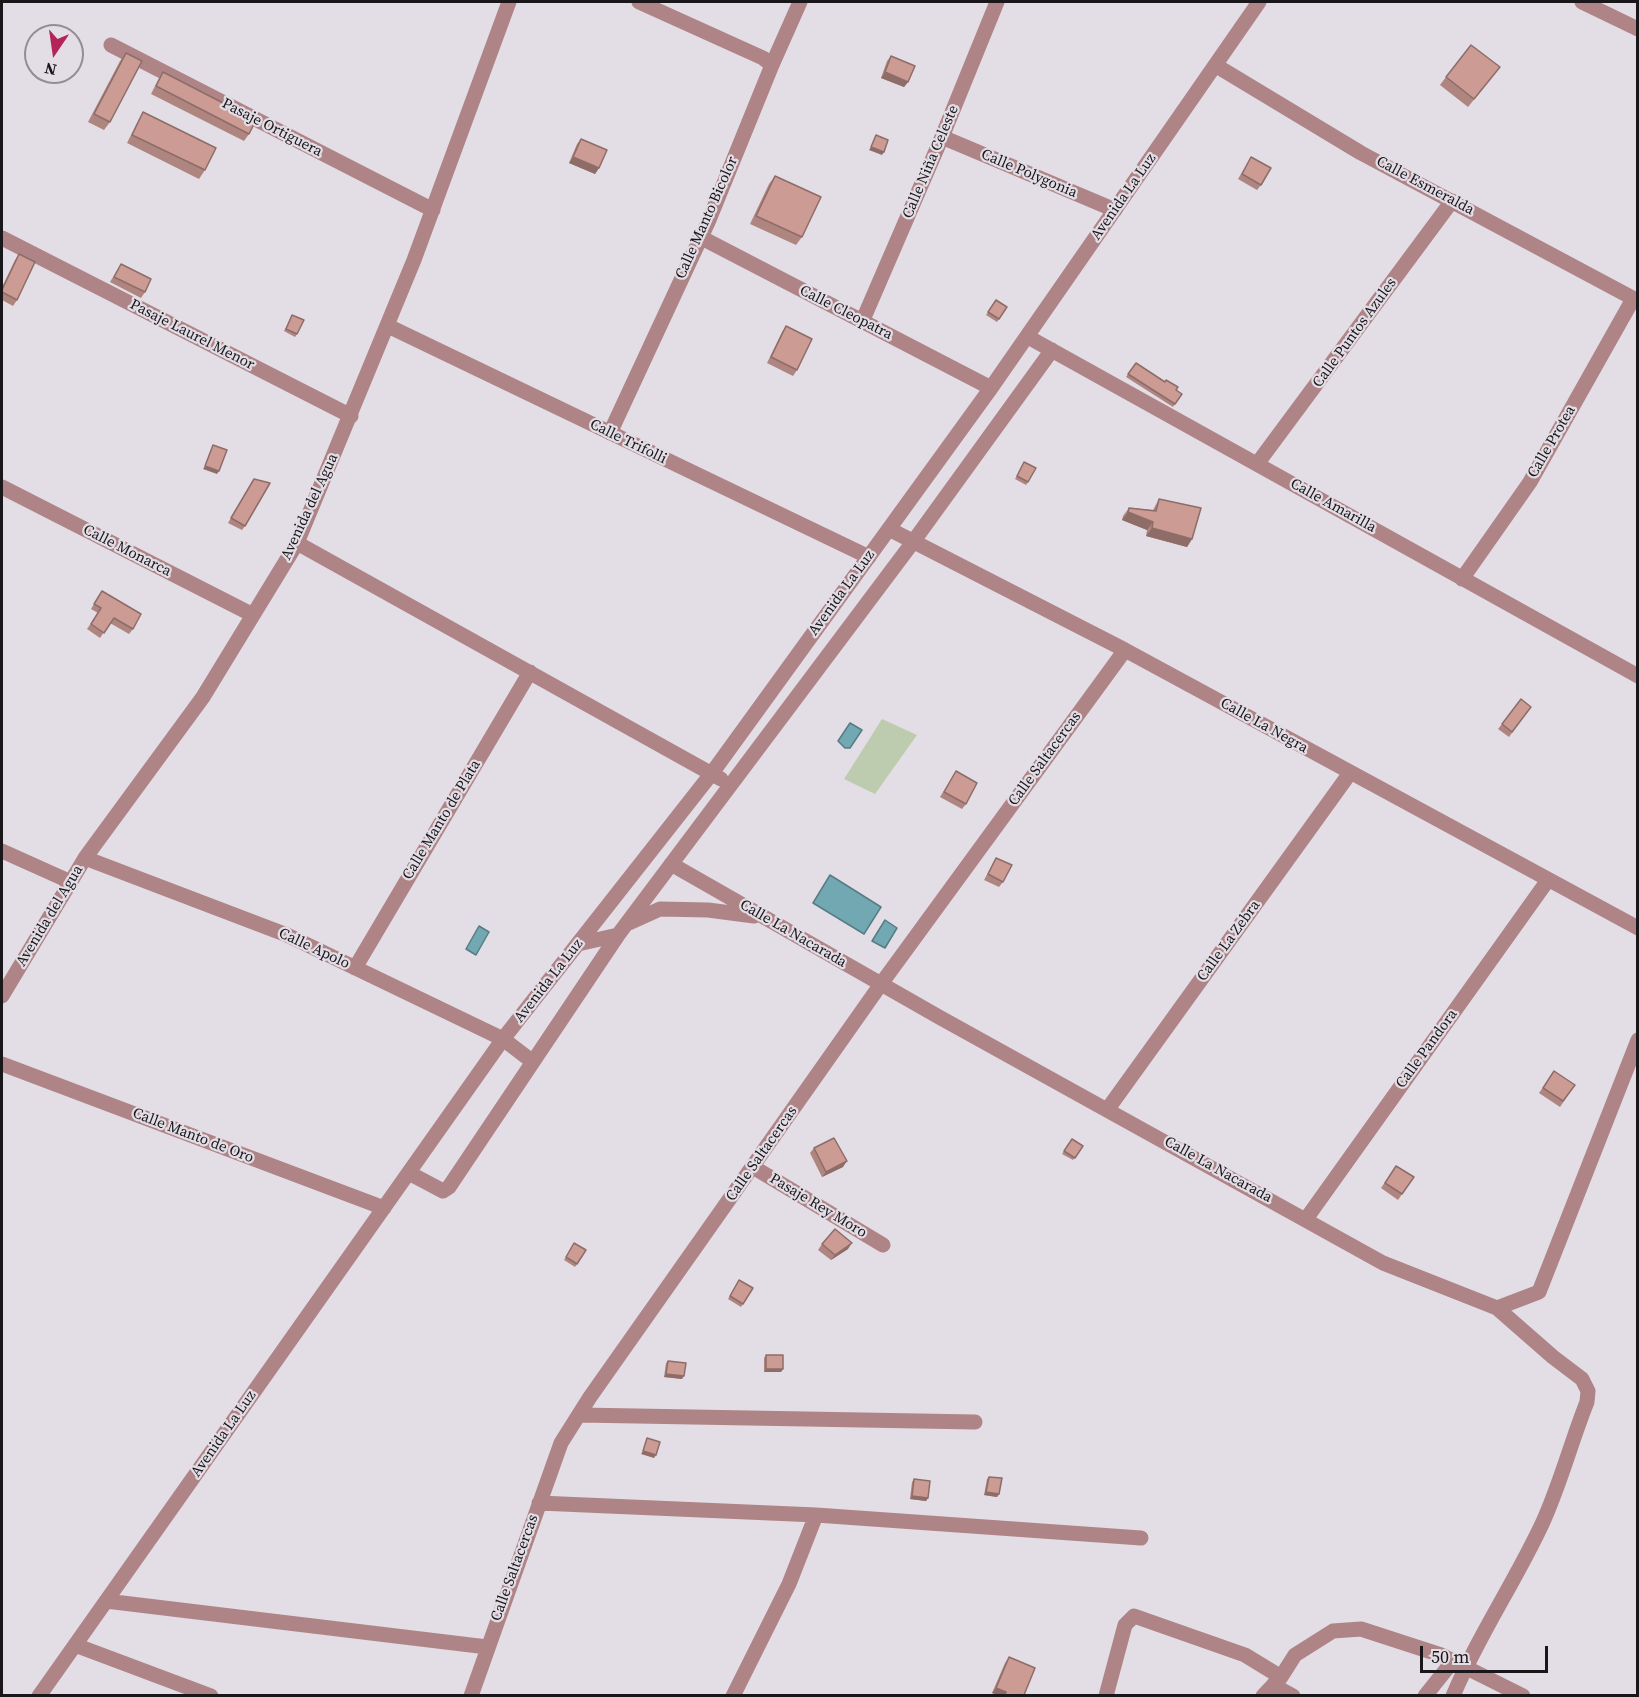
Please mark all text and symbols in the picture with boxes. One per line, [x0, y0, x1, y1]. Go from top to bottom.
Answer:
north arrow [24, 24, 84, 84]
text: N [42, 58, 59, 82]
street label: Pasaje Ortiguera [219, 95, 325, 161]
street label: Calle Niña Celeste [899, 103, 963, 221]
street label: Calle Polygonia [978, 146, 1080, 202]
street label: Avenida La Luz [1088, 150, 1160, 244]
street label: Calle Esmeralda [1373, 153, 1477, 219]
street label: Calle Manto Bicolor [672, 154, 742, 282]
street label: Calle Puntos Azules [1309, 275, 1401, 391]
street label: Calle Cleopatra [797, 282, 895, 344]
street label: Pasaje Laurel Menor [127, 296, 257, 374]
street label: Calle Protea [1524, 403, 1580, 481]
street label: Calle Trifolli [587, 416, 669, 468]
street label: Avenida del Agua [278, 451, 342, 563]
street label: Calle Amarilla [1287, 475, 1379, 537]
street label: Calle Monarca [80, 521, 174, 581]
street label: Avenida La Luz [805, 547, 879, 639]
street label: Calle La Negra [1217, 695, 1311, 757]
street label: Calle Saltacercas [1005, 708, 1085, 810]
street label: Calle Manto de Plata [399, 757, 485, 883]
street label: Avenida del Agua [13, 862, 87, 970]
street label: Calle La Nacarada [736, 896, 850, 972]
street label: Calle La Zebra [1194, 897, 1264, 985]
street label: Calle Apolo [276, 925, 352, 973]
street label: Avenida La Luz [511, 936, 587, 1026]
street label: Calle Pandora [1392, 1006, 1462, 1092]
street label: Calle Saltacercas [722, 1103, 802, 1205]
street label: Calle Manto de Oro [130, 1105, 256, 1167]
street label: Calle La Nacarada [1161, 1133, 1275, 1207]
street label: Pasaje Rey Moro [766, 1170, 870, 1242]
street label: Avenida La Luz [188, 1387, 260, 1481]
street label: Calle Saltacercas [487, 1512, 543, 1624]
scale bar [1423, 1634, 1550, 1672]
text: 50 m [1431, 1644, 1469, 1669]

